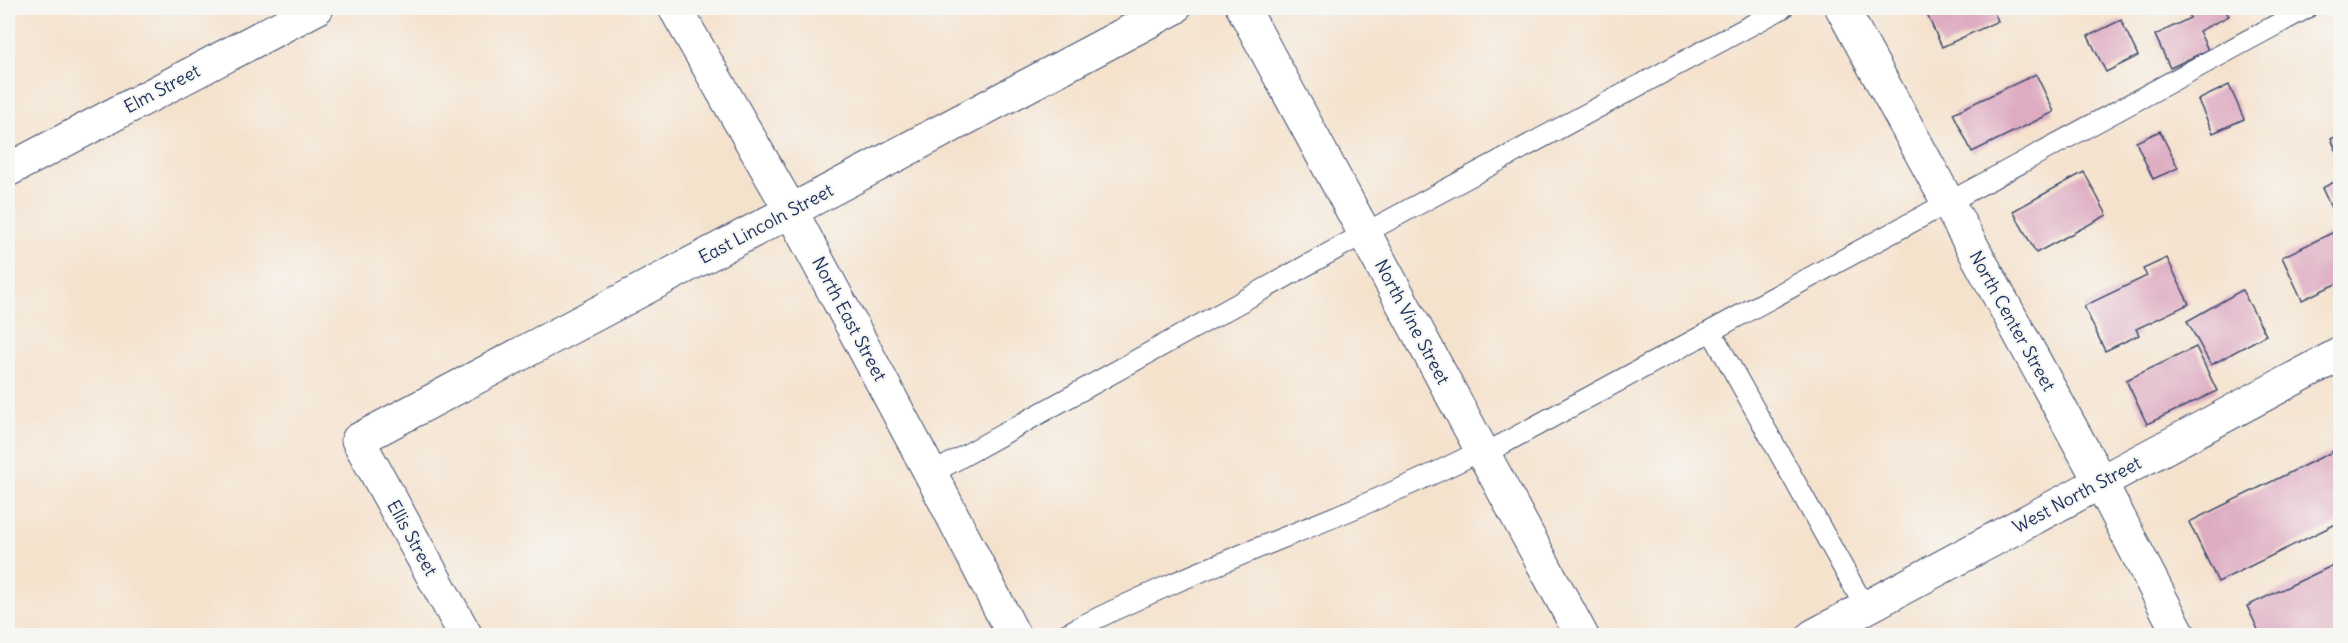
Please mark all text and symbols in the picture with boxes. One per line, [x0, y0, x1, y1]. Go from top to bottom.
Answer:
street label: Elm Street [120, 59, 204, 118]
street label: East Lincoln Street [694, 178, 837, 269]
street label: North Center Street [1964, 246, 2061, 395]
street label: North East Street [807, 253, 892, 385]
street label: North Vine Street [1370, 255, 1455, 388]
street label: West North Street [2008, 451, 2145, 538]
street label: Ellis Street [382, 496, 443, 580]

